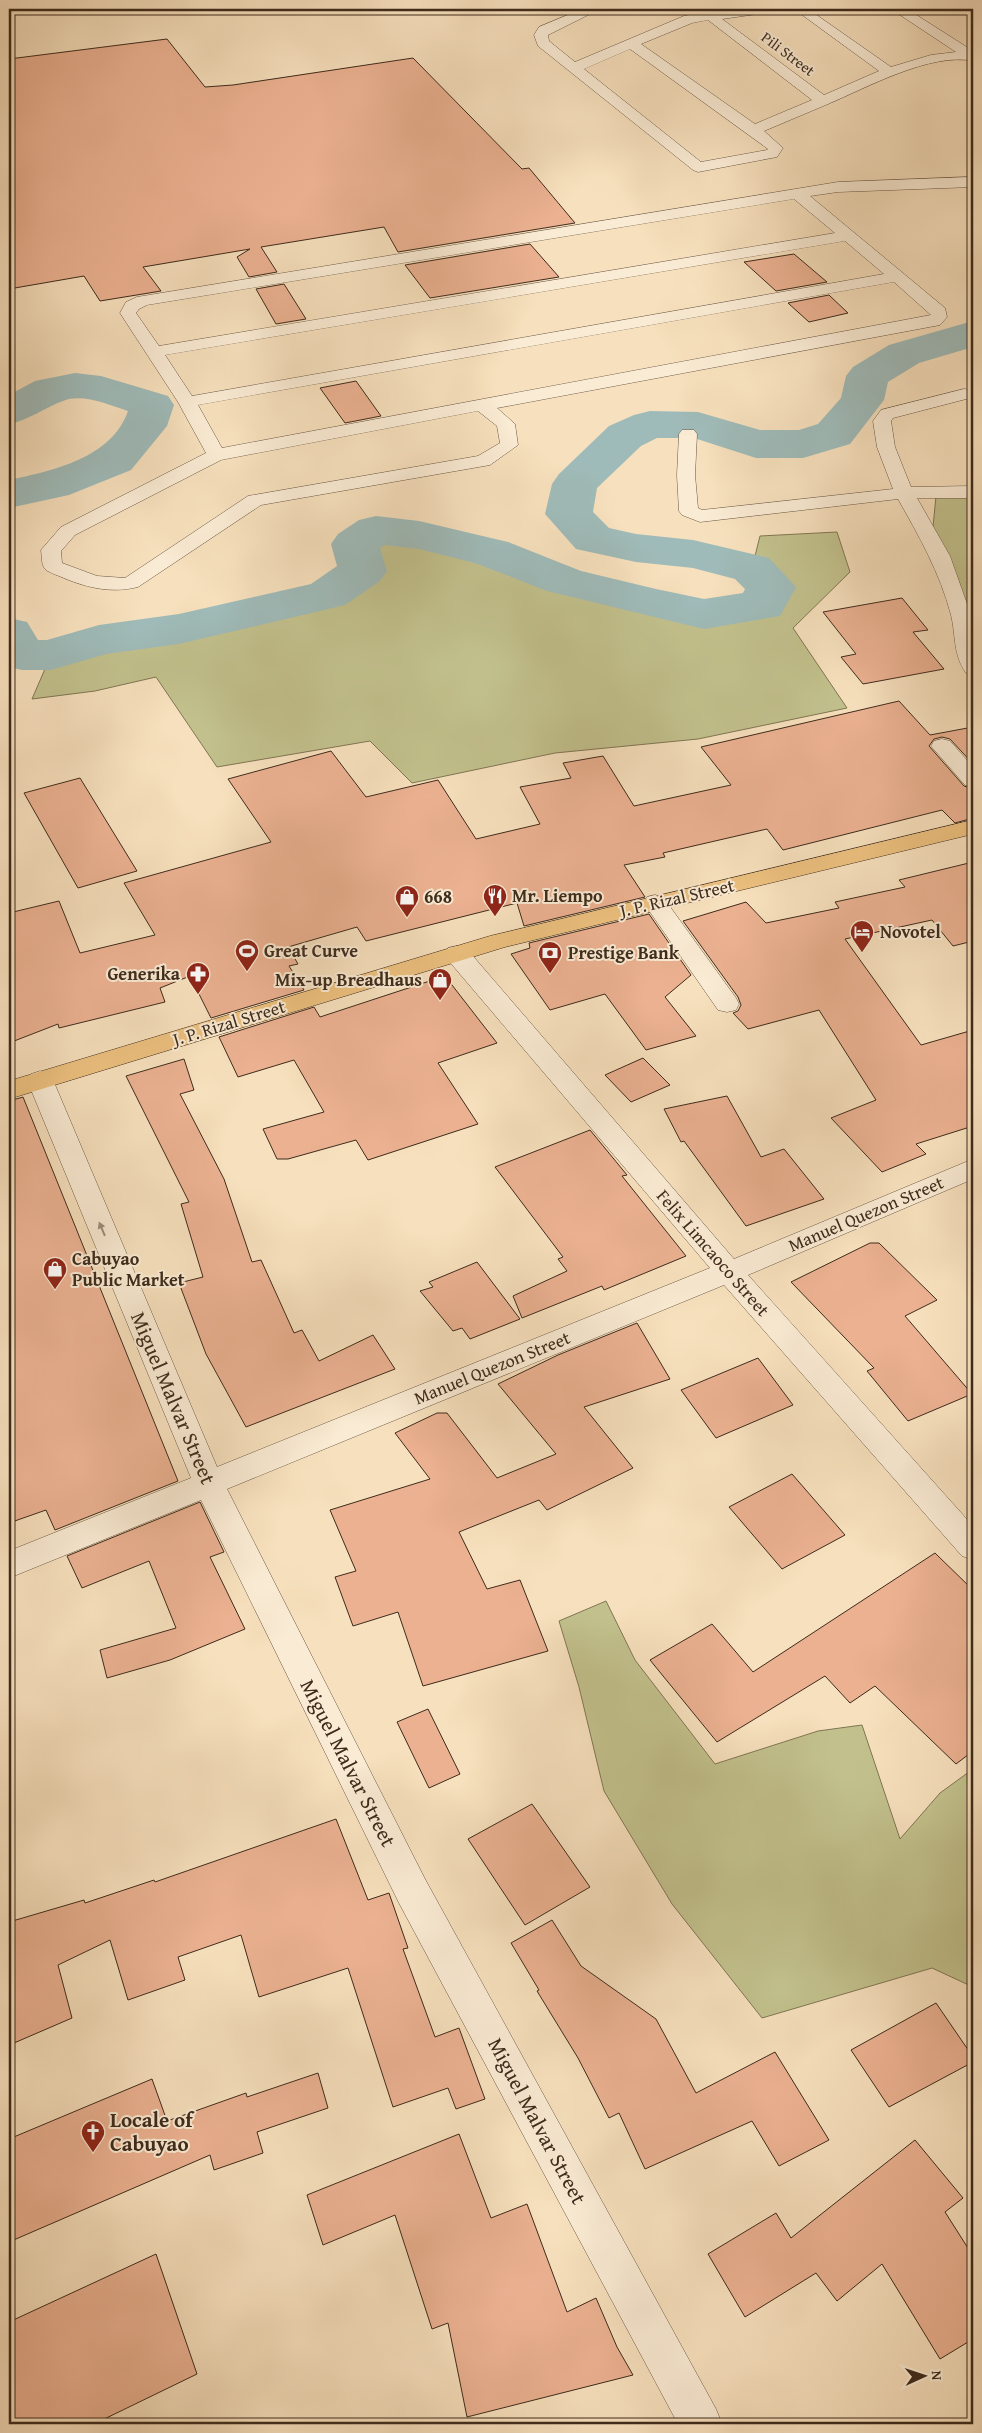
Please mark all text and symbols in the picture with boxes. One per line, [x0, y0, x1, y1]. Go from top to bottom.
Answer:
street label: Pili Street [757, 27, 820, 81]
street label: J. P. Rizal Street [615, 871, 737, 924]
place label: Mr. Liempo [512, 882, 603, 909]
place label: 668 [424, 883, 452, 910]
restaurant icon: Mr. Liempo [482, 883, 508, 917]
shop icon: 668 [394, 884, 420, 918]
place label: Novotel [880, 918, 941, 945]
hotel icon: Novotel [849, 919, 875, 953]
place label: Great Curve [264, 937, 358, 964]
sports icon: Great Curve [234, 938, 260, 972]
place label: Prestige Bank [568, 939, 680, 966]
bank icon: Prestige Bank [537, 940, 563, 974]
place label: Generika [107, 960, 181, 987]
pharmacy icon: Generika [185, 961, 211, 995]
place label: Mix-up Breadhaus [275, 966, 422, 993]
shop icon: Mix-up Breadhaus [427, 967, 453, 1001]
street label: J. P. Rizal Street [167, 992, 289, 1053]
street label: Manuel Quezon Street [784, 1168, 948, 1258]
street label: Felix Limcaoco Street [650, 1183, 777, 1323]
one-way arrow [98, 1222, 106, 1236]
place label: Cabuyao Public Market [72, 1245, 185, 1293]
shop icon: Cabuyao Public Market [42, 1256, 68, 1290]
street label: Miguel Malvar Street [123, 1307, 224, 1489]
street label: Manuel Quezon Street [410, 1324, 575, 1411]
street label: Miguel Malvar Street [293, 1673, 404, 1853]
street label: Miguel Malvar Street [480, 2032, 595, 2210]
place label: Locale of Cabuyao [110, 2104, 195, 2159]
church icon: Locale of Cabuyao [80, 2119, 106, 2153]
north arrow [900, 2350, 950, 2400]
text: N [927, 2370, 947, 2381]

